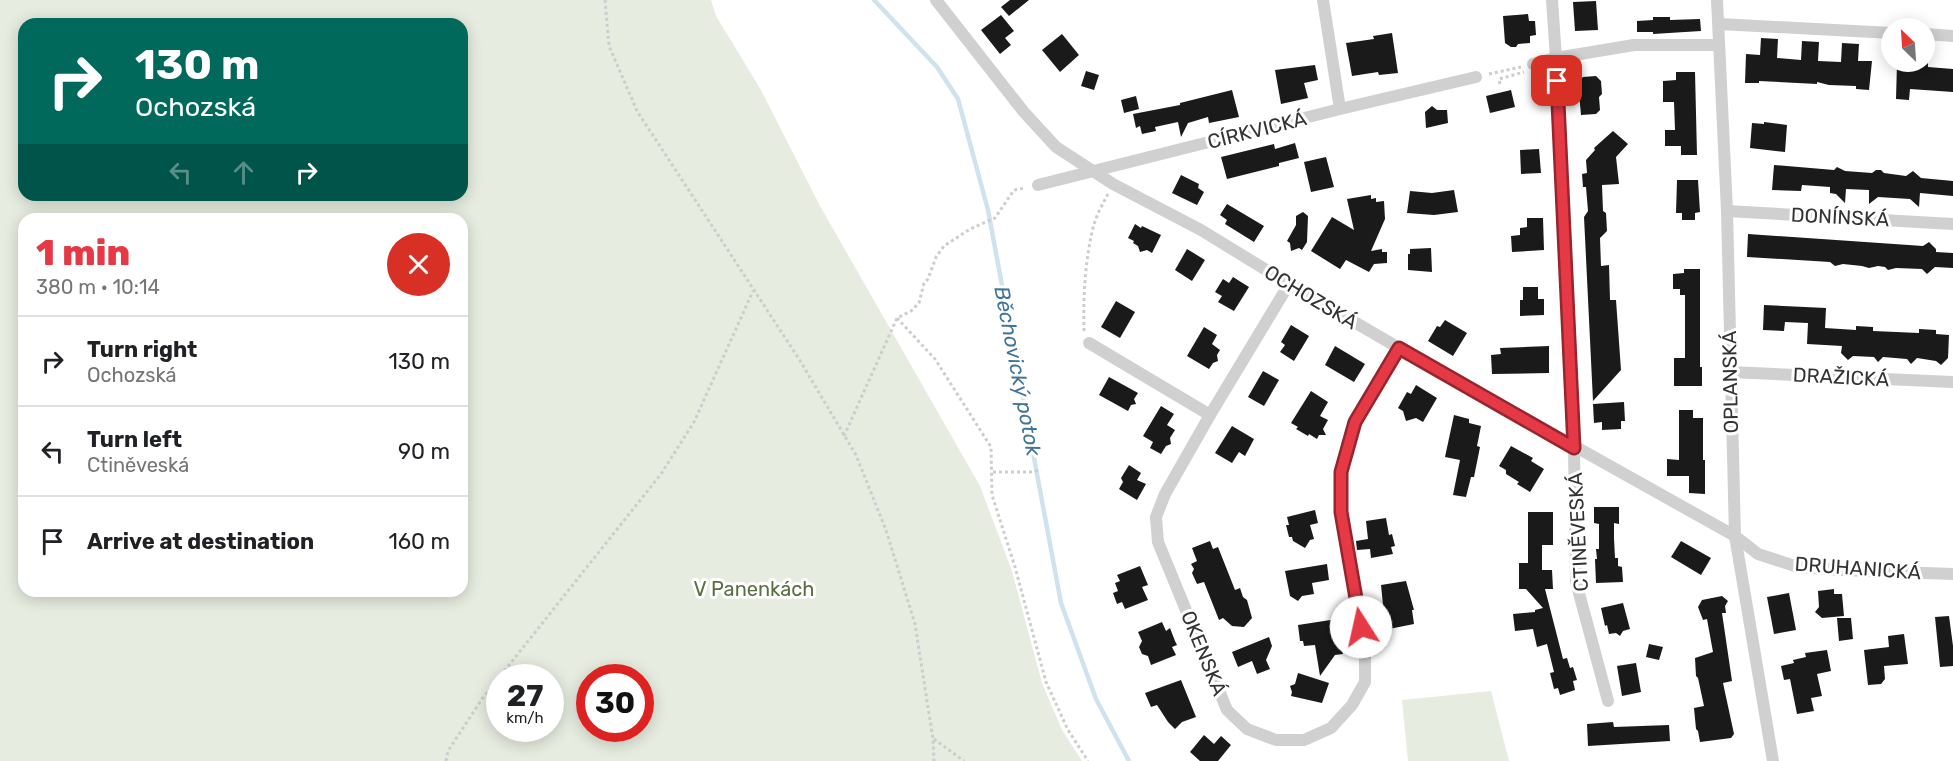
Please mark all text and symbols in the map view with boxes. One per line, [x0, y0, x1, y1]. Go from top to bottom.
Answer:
north arrow [1881, 18, 1935, 72]
map controls [1881, 18, 1935, 72]
text: 130 m [135, 40, 260, 90]
icon: right [36, 42, 114, 120]
pin [1531, 55, 1582, 106]
icon: arrive [1540, 64, 1573, 97]
text: Ochozská [135, 91, 256, 123]
street label: CÍRKVICKÁ [1205, 106, 1309, 154]
icon: left [164, 156, 197, 189]
icon: ahead [227, 156, 260, 189]
icon: right [290, 156, 323, 189]
street label: DONÍNSKÁ [1790, 202, 1890, 232]
text: 1 min [36, 231, 130, 274]
button: close [387, 233, 450, 296]
street label: OCHOZSKÁ [1260, 260, 1362, 334]
text: 380 m · 10:14 [36, 275, 160, 299]
water label: Běchovický potok [989, 284, 1047, 459]
street label: OPLANSKÁ [1717, 330, 1743, 434]
text: Turn right [87, 336, 197, 363]
icon: right [36, 345, 69, 378]
text: 130 m [388, 348, 450, 375]
street label: DRAŽICKÁ [1792, 362, 1890, 392]
text: Ochozská [87, 363, 177, 387]
text: Turn left [87, 426, 182, 453]
icon: left [36, 435, 69, 468]
text: 90 m [398, 438, 450, 465]
text: Ctiněveská [87, 453, 189, 477]
street label: CTINĚVESKÁ [1563, 472, 1593, 592]
icon: arrive [36, 525, 69, 558]
text: Arrive at destination [87, 528, 314, 555]
text: 160 m [388, 528, 450, 555]
street label: DRUHANICKÁ [1794, 552, 1922, 584]
park label: V Panenkách [694, 577, 814, 601]
position arrow [1329, 595, 1393, 659]
street label: OKENSKÁ [1176, 607, 1232, 699]
speed limit sign: 30 [576, 664, 654, 742]
text: 27 [507, 678, 543, 714]
text: km/h [506, 709, 544, 727]

